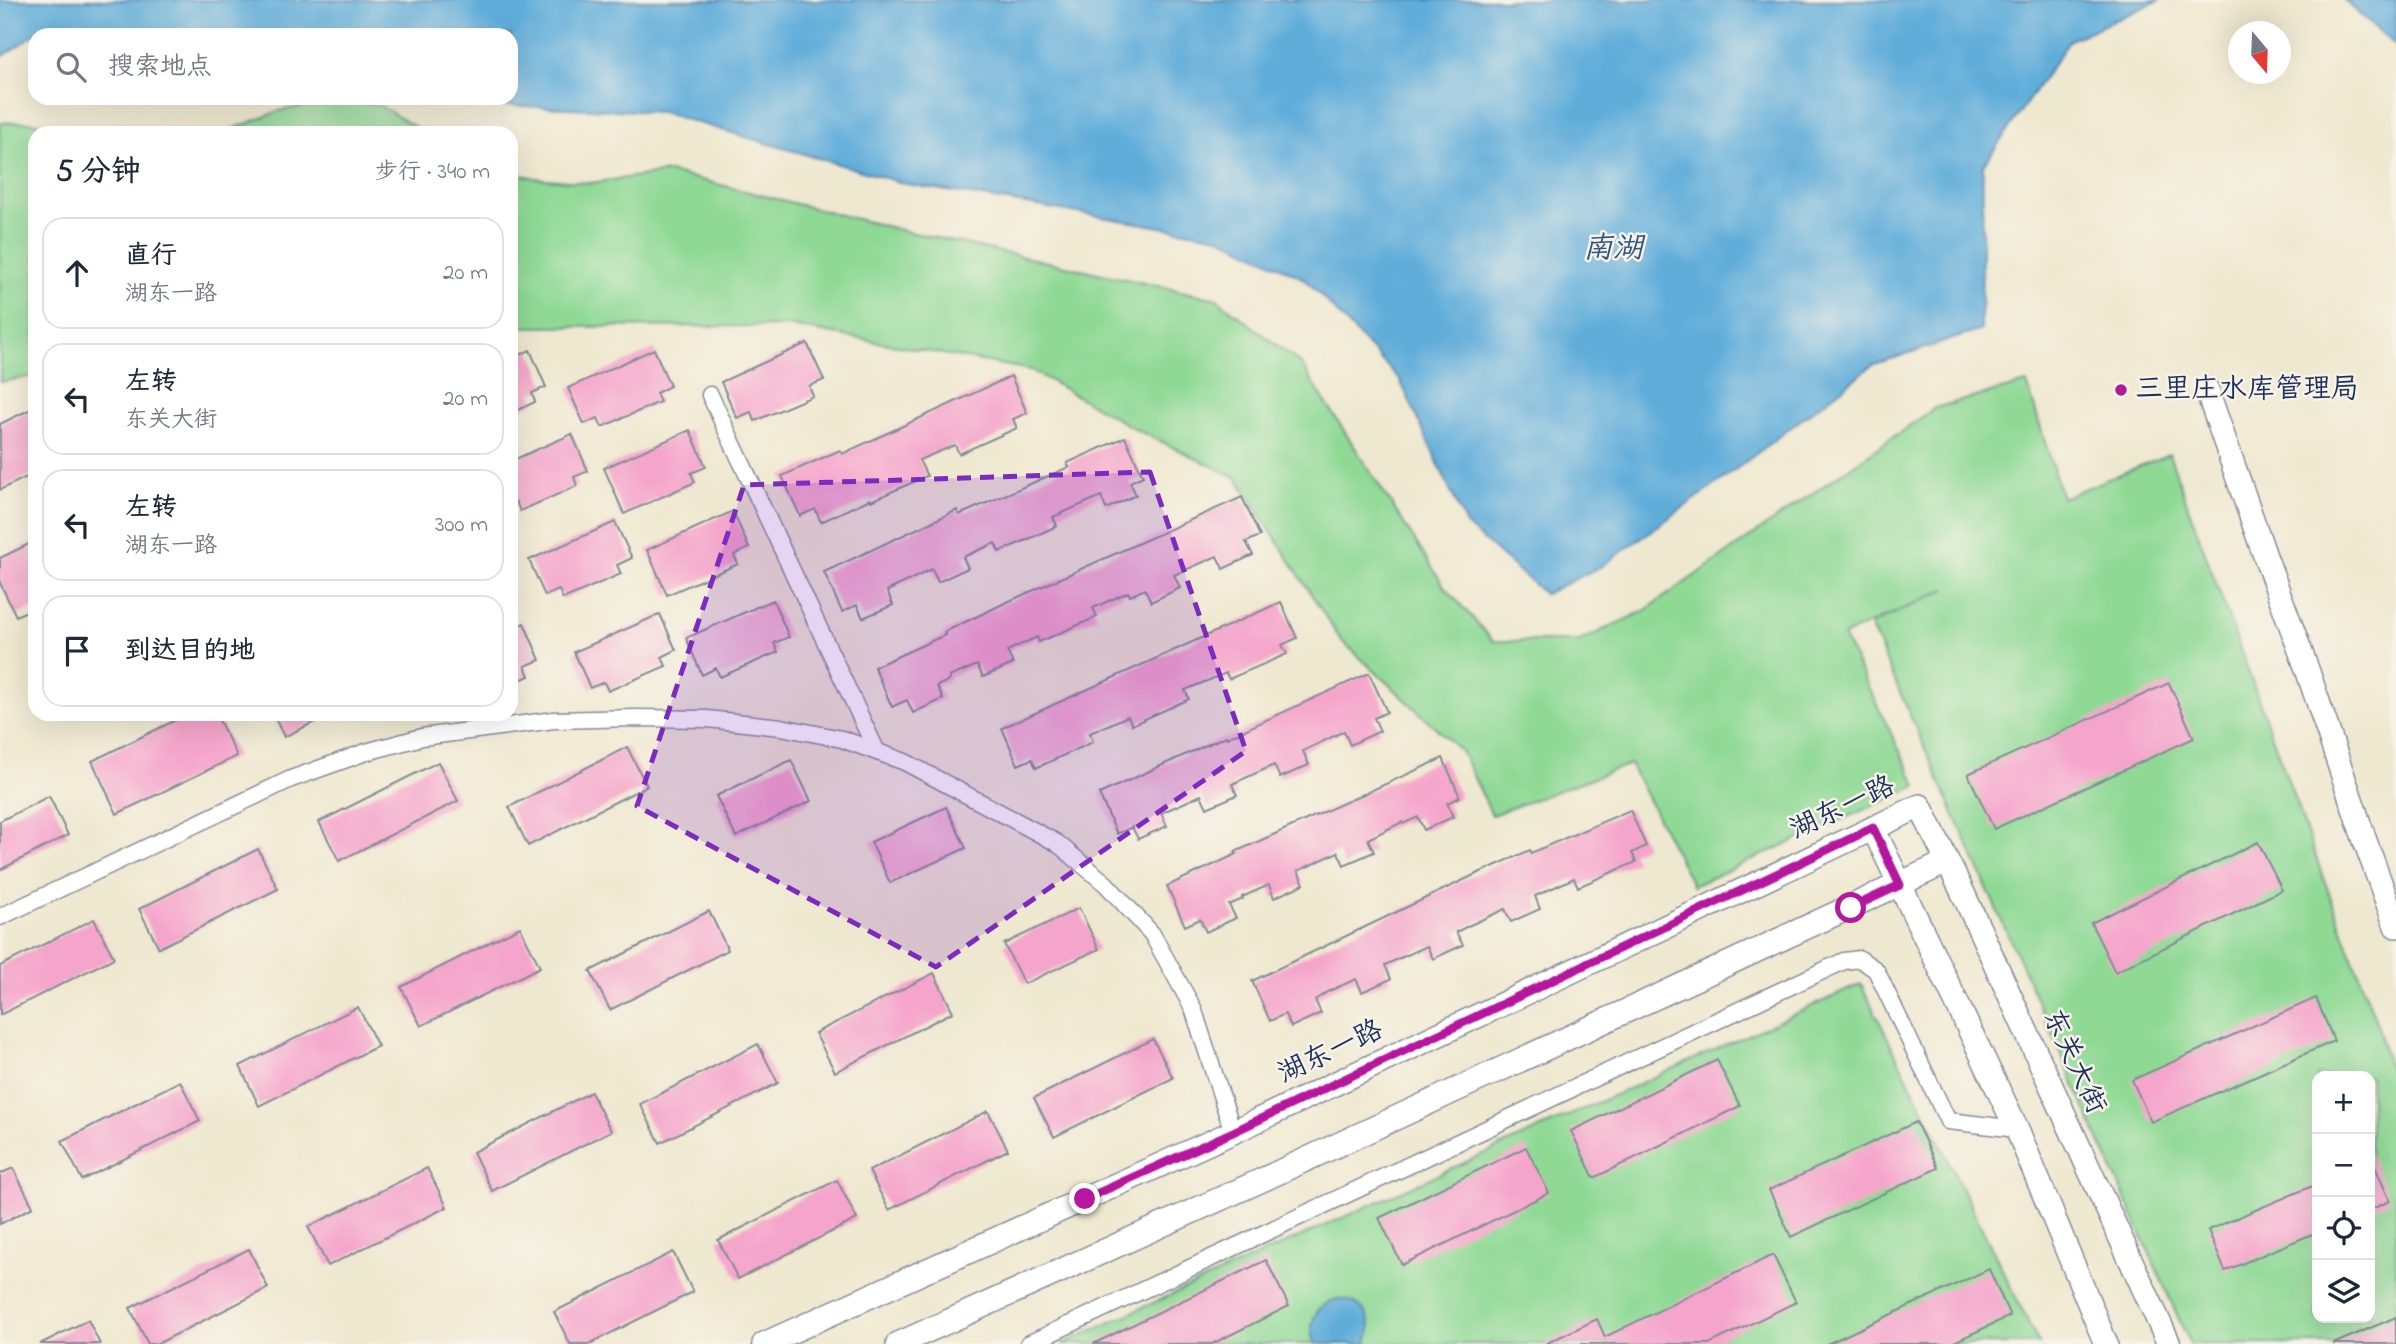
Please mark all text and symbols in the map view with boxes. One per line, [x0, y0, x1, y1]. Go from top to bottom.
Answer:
north arrow [2228, 21, 2291, 84]
search box [28, 28, 518, 105]
icon: search [52, 48, 90, 86]
text: 搜索地点 [108, 49, 212, 87]
text: 5 分钟 [56, 151, 141, 195]
text: 步行 · 340 m [375, 156, 490, 189]
water label: 南湖 [1583, 228, 1646, 272]
text: 直行 [125, 238, 177, 276]
icon: ahead [58, 254, 96, 292]
text: 20 m [443, 257, 488, 290]
text: 湖东一路 [125, 278, 217, 311]
text: 左转 [125, 364, 177, 402]
place label: 三里庄水库管理局 [2135, 370, 2359, 411]
icon: left [58, 380, 96, 418]
marker: 三里庄水库管理局 [2113, 382, 2129, 398]
text: 20 m [443, 383, 488, 416]
text: 东关大街 [125, 404, 217, 437]
text: 左转 [125, 490, 177, 528]
icon: left [58, 506, 96, 544]
text: 300 m [435, 509, 488, 542]
text: 湖东一路 [125, 530, 217, 563]
icon: arrive [58, 632, 96, 670]
text: 到达目的地 [125, 633, 255, 671]
street label: 湖东一路 [1784, 767, 1902, 851]
route start [1835, 892, 1866, 923]
street label: 东关大街 [2031, 1003, 2115, 1121]
street label: 湖东一路 [1272, 1011, 1390, 1095]
map controls [2312, 1071, 2375, 1323]
button: + [2312, 1071, 2375, 1134]
button: − [2312, 1134, 2375, 1197]
route end [1069, 1183, 1100, 1214]
button: locate [2312, 1197, 2375, 1260]
button: layers [2312, 1260, 2375, 1323]

